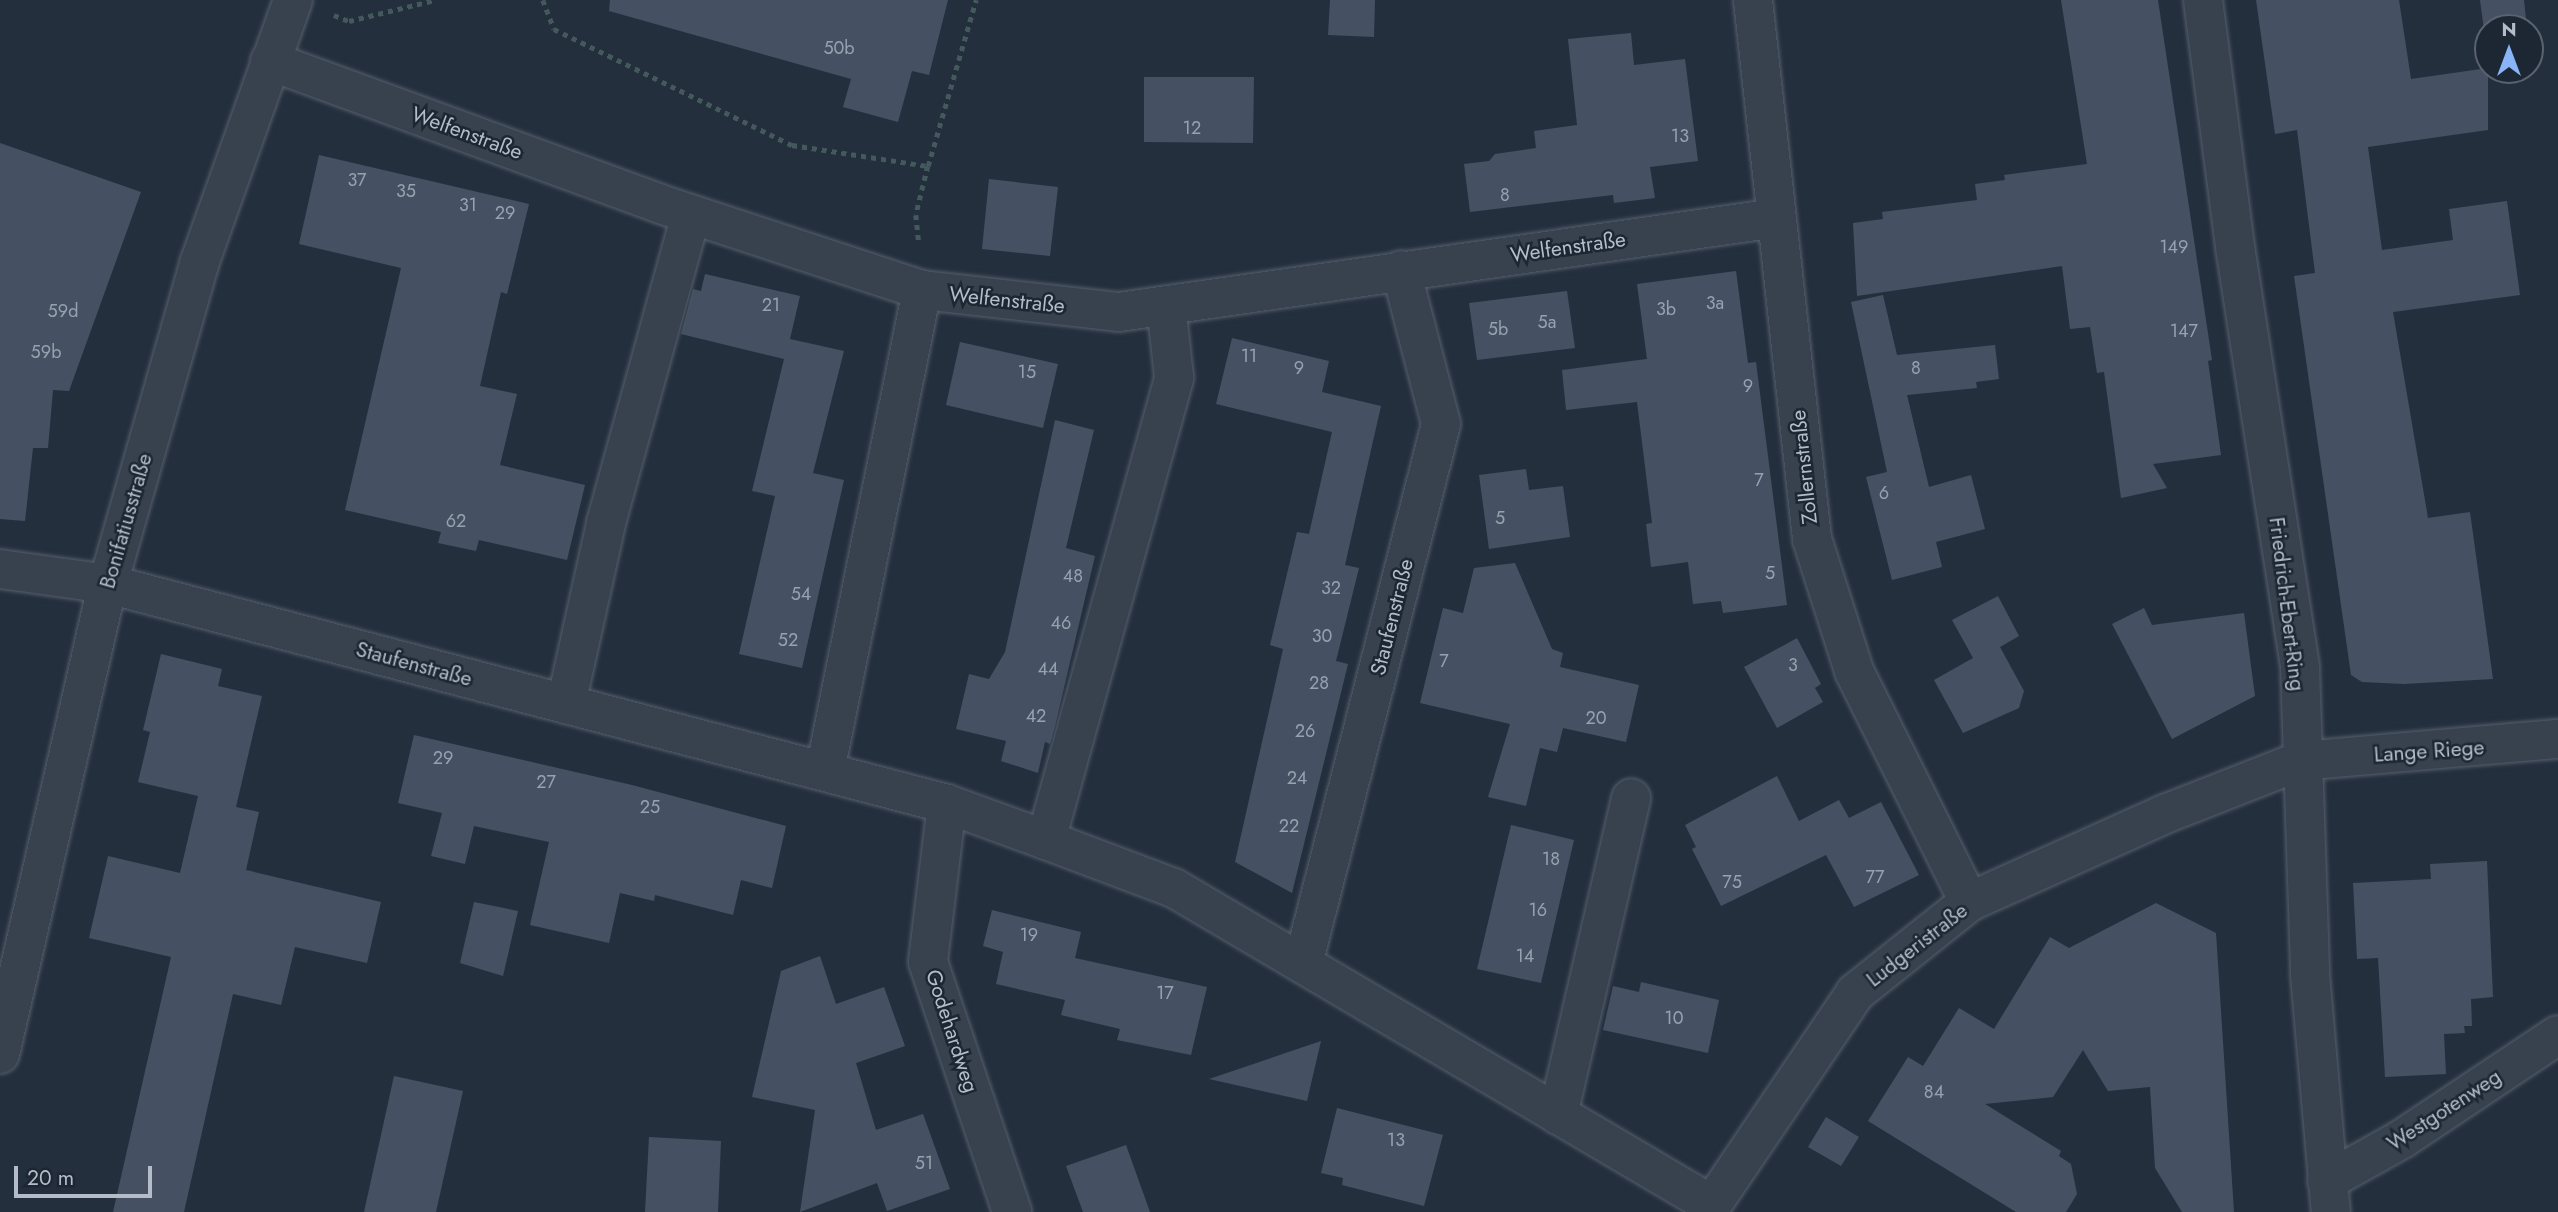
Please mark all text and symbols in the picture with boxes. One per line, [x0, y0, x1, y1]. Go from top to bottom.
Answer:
north arrow [2474, 14, 2544, 84]
text: N [2501, 16, 2517, 43]
house number: 50b [823, 37, 855, 59]
street label: Welfenstraße [408, 101, 526, 165]
house number: 12 [1183, 117, 1201, 139]
house number: 13 [1671, 125, 1689, 147]
house number: 37 [347, 169, 367, 191]
house number: 35 [396, 180, 416, 202]
house number: 8 [1500, 184, 1510, 206]
house number: 31 [459, 194, 477, 216]
house number: 29 [495, 202, 515, 224]
street label: Welfenstraße [1509, 226, 1627, 268]
house number: 149 [2160, 236, 2188, 258]
street label: Welfenstraße [948, 281, 1066, 319]
house number: 3a [1706, 292, 1724, 314]
house number: 21 [762, 294, 780, 316]
house number: 3b [1656, 298, 1676, 320]
house number: 59d [48, 300, 78, 322]
house number: 5a [1538, 311, 1556, 333]
house number: 5b [1488, 318, 1508, 340]
house number: 147 [2170, 320, 2198, 342]
house number: 59b [31, 341, 61, 363]
house number: 11 [1241, 345, 1257, 367]
house number: 9 [1294, 357, 1304, 379]
house number: 8 [1911, 357, 1921, 379]
house number: 15 [1018, 361, 1036, 383]
house number: 9 [1743, 375, 1753, 397]
street label: Zollernstraße [1785, 409, 1823, 525]
street label: Bonifatiusstraße [95, 451, 157, 591]
house number: 7 [1754, 469, 1764, 491]
house number: 6 [1879, 482, 1889, 504]
house number: 5 [1495, 507, 1505, 529]
house number: 62 [446, 510, 466, 532]
street label: Friedrich-Ebert-Ring [2264, 516, 2310, 692]
street label: Staufenstraße [1365, 556, 1419, 678]
house number: 5 [1765, 562, 1775, 584]
house number: 48 [1063, 565, 1083, 587]
house number: 32 [1321, 577, 1341, 599]
house number: 54 [791, 583, 811, 605]
house number: 46 [1051, 612, 1071, 634]
house number: 30 [1312, 625, 1332, 647]
house number: 52 [778, 629, 798, 651]
street label: Staufenstraße [353, 636, 475, 692]
house number: 7 [1439, 650, 1449, 672]
house number: 3 [1788, 654, 1798, 676]
house number: 44 [1038, 658, 1058, 680]
house number: 28 [1309, 672, 1329, 694]
house number: 42 [1026, 705, 1046, 727]
house number: 20 [1585, 707, 1607, 729]
house number: 26 [1295, 720, 1315, 742]
street label: Lange Riege [2373, 735, 2485, 767]
house number: 29 [433, 747, 453, 769]
house number: 24 [1287, 767, 1307, 789]
house number: 27 [536, 771, 556, 793]
house number: 25 [640, 796, 660, 818]
house number: 22 [1279, 815, 1299, 837]
house number: 18 [1542, 848, 1560, 870]
house number: 77 [1866, 866, 1884, 888]
house number: 75 [1722, 871, 1742, 893]
street label: Ludgeristraße [1862, 898, 1972, 992]
house number: 16 [1529, 899, 1547, 921]
house number: 19 [1020, 924, 1038, 946]
house number: 14 [1516, 945, 1534, 967]
street label: Godehardweg [920, 966, 984, 1096]
house number: 17 [1156, 982, 1174, 1004]
house number: 10 [1665, 1007, 1683, 1029]
street label: Westgotenweg [2382, 1064, 2506, 1156]
house number: 84 [1924, 1081, 1944, 1103]
house number: 13 [1387, 1129, 1405, 1151]
scale bar [18, 1152, 156, 1196]
house number: 51 [915, 1152, 933, 1174]
text: 20 m [27, 1163, 74, 1193]

